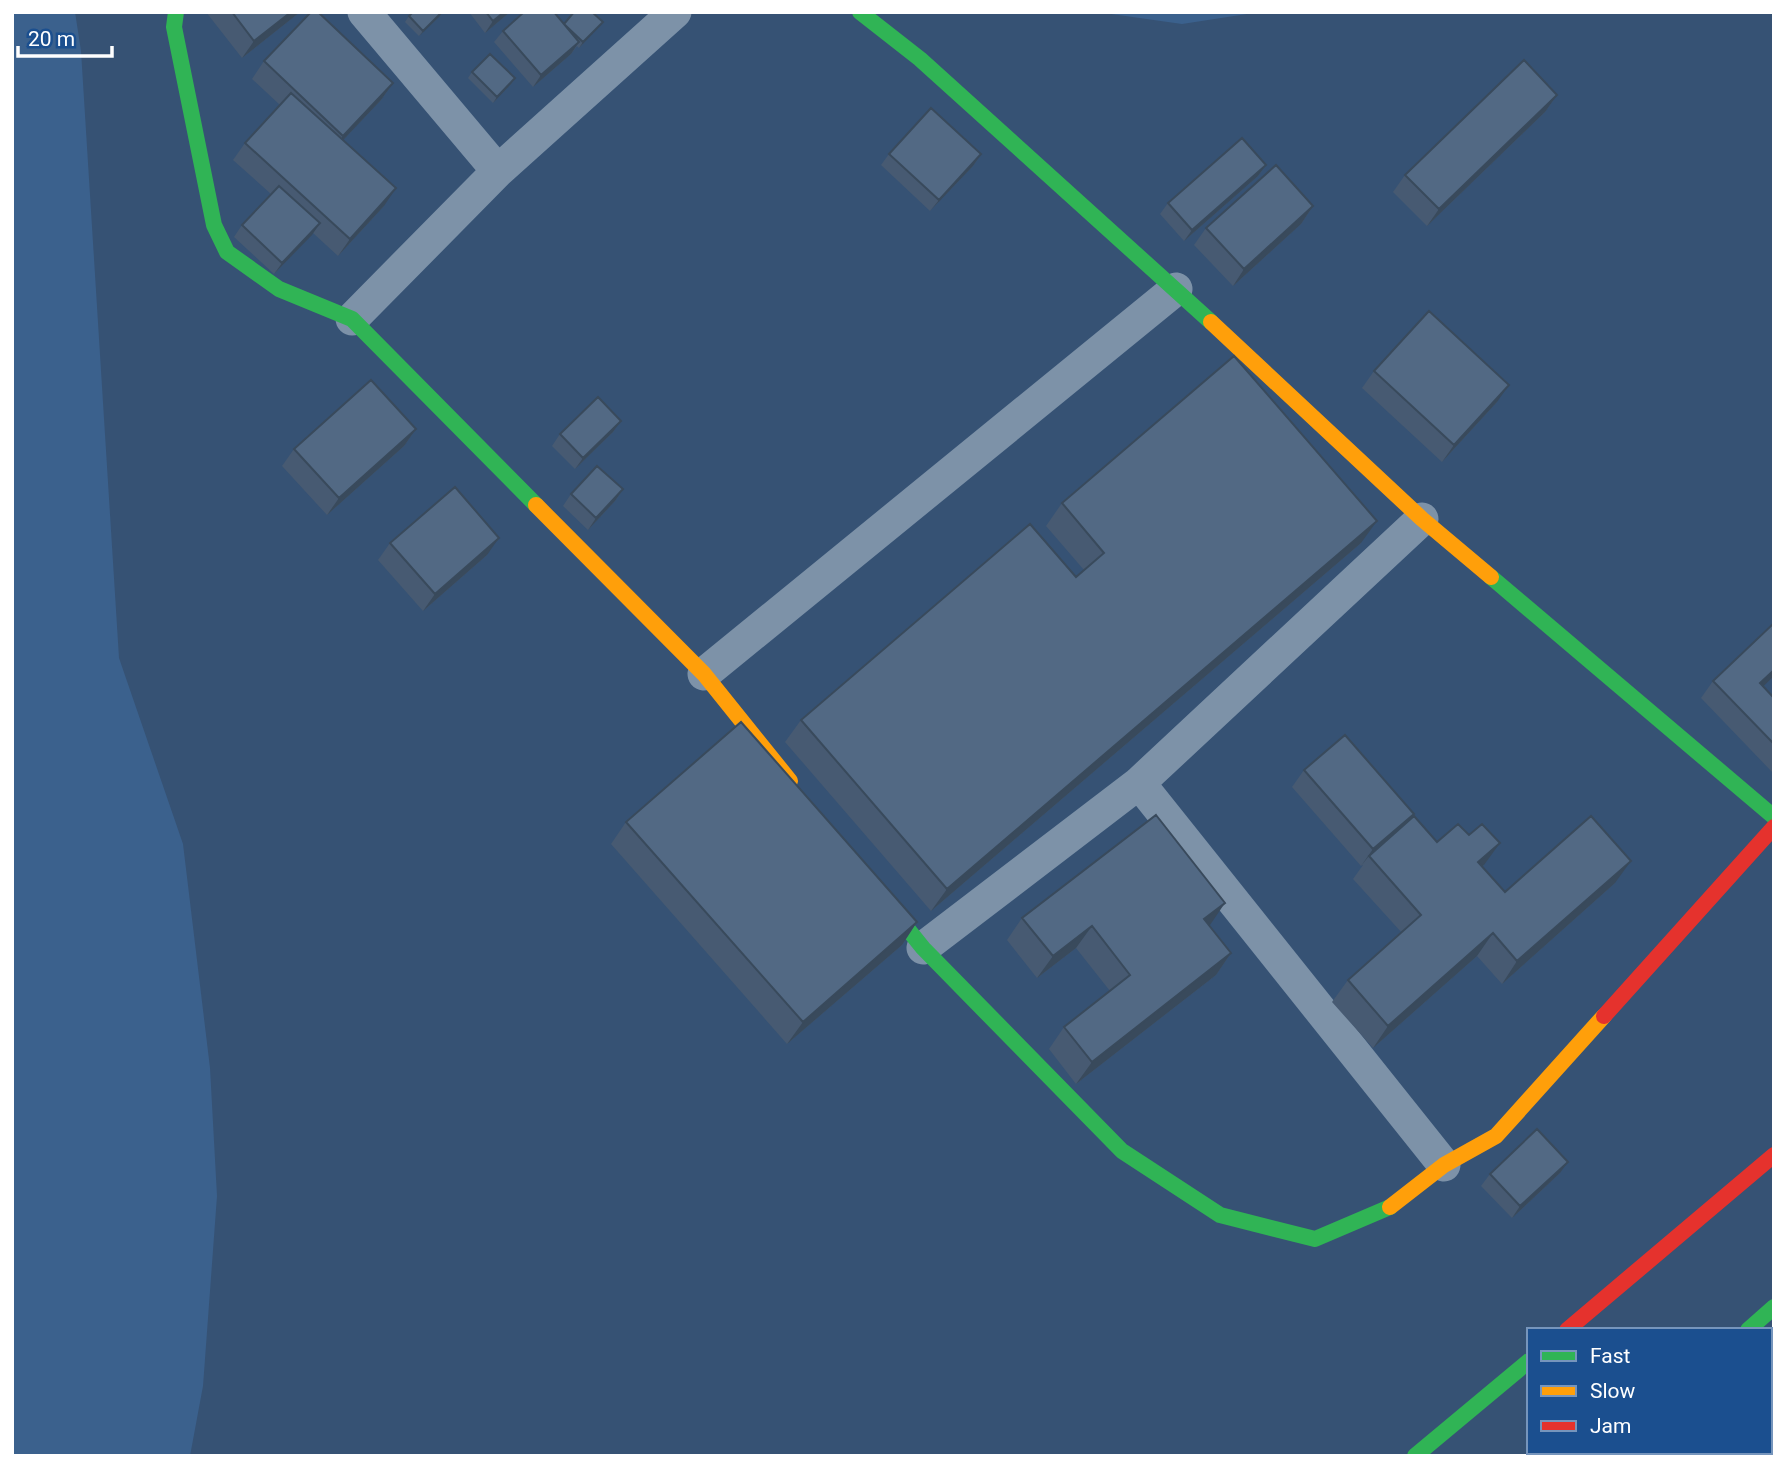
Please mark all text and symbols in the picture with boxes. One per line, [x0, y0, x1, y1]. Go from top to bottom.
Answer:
scale bar [18, 14, 112, 58]
text: 20 m [28, 27, 75, 51]
legend [1527, 1328, 1772, 1454]
text: Fast [1590, 1344, 1631, 1368]
text: Slow [1590, 1379, 1636, 1403]
text: Jam [1590, 1414, 1631, 1438]

